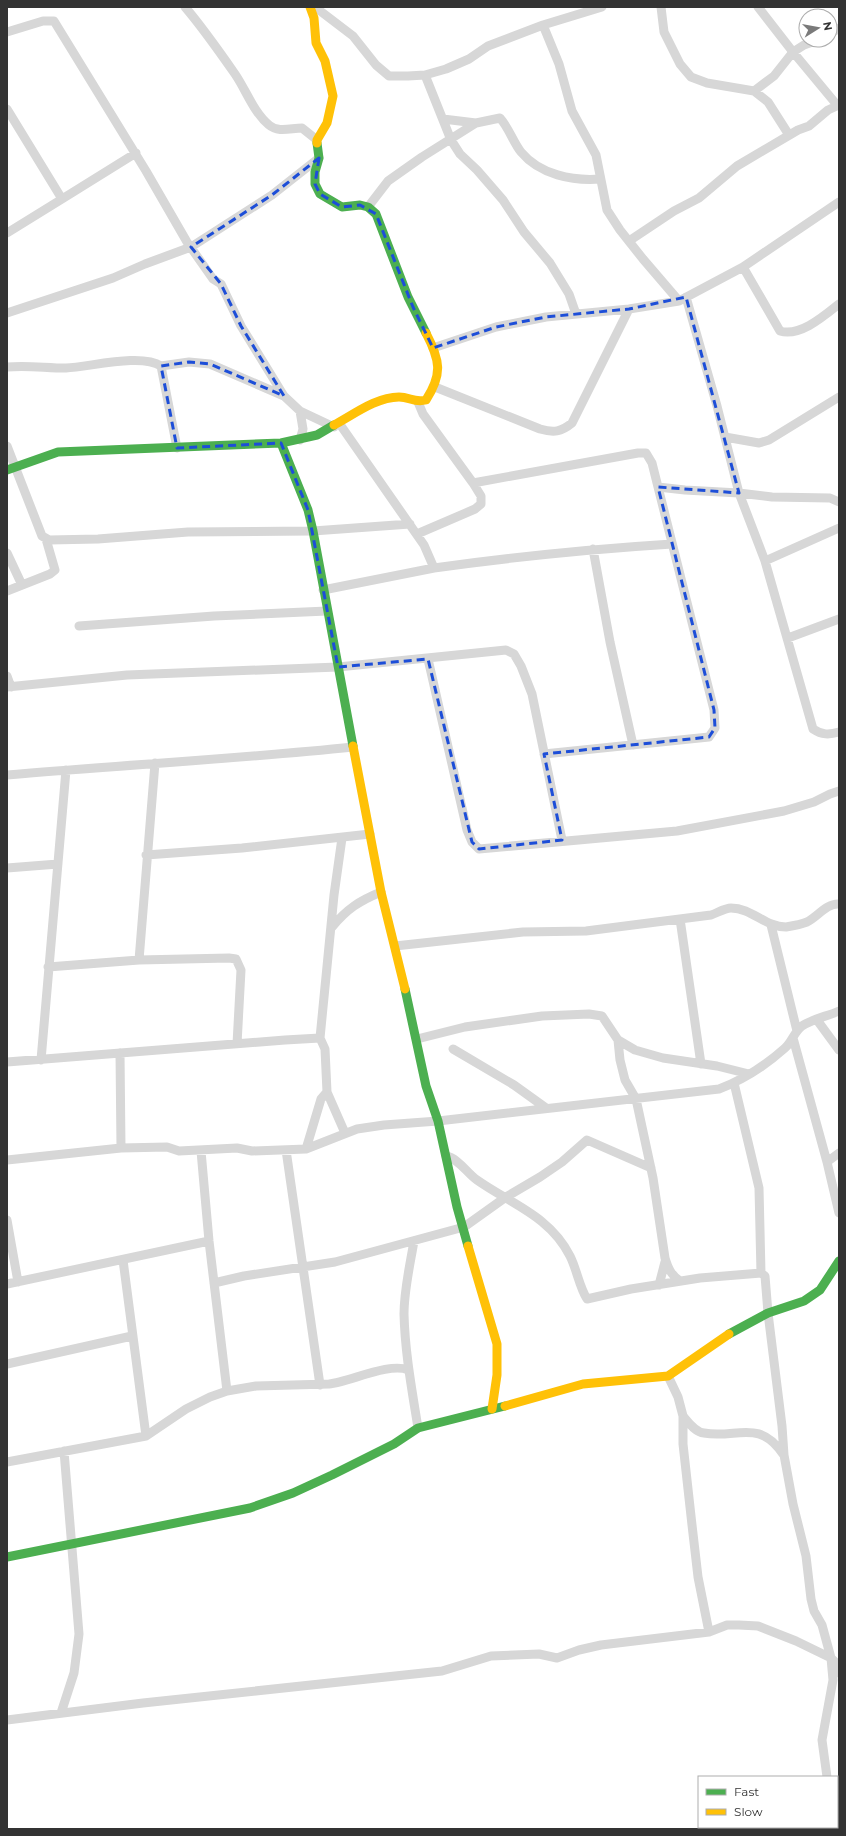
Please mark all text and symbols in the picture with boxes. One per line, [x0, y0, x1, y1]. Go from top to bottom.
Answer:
north arrow [798, 8, 838, 48]
text: N [820, 20, 836, 32]
legend [698, 1776, 838, 1828]
text: Fast [734, 1784, 759, 1799]
text: Slow [734, 1804, 763, 1819]

